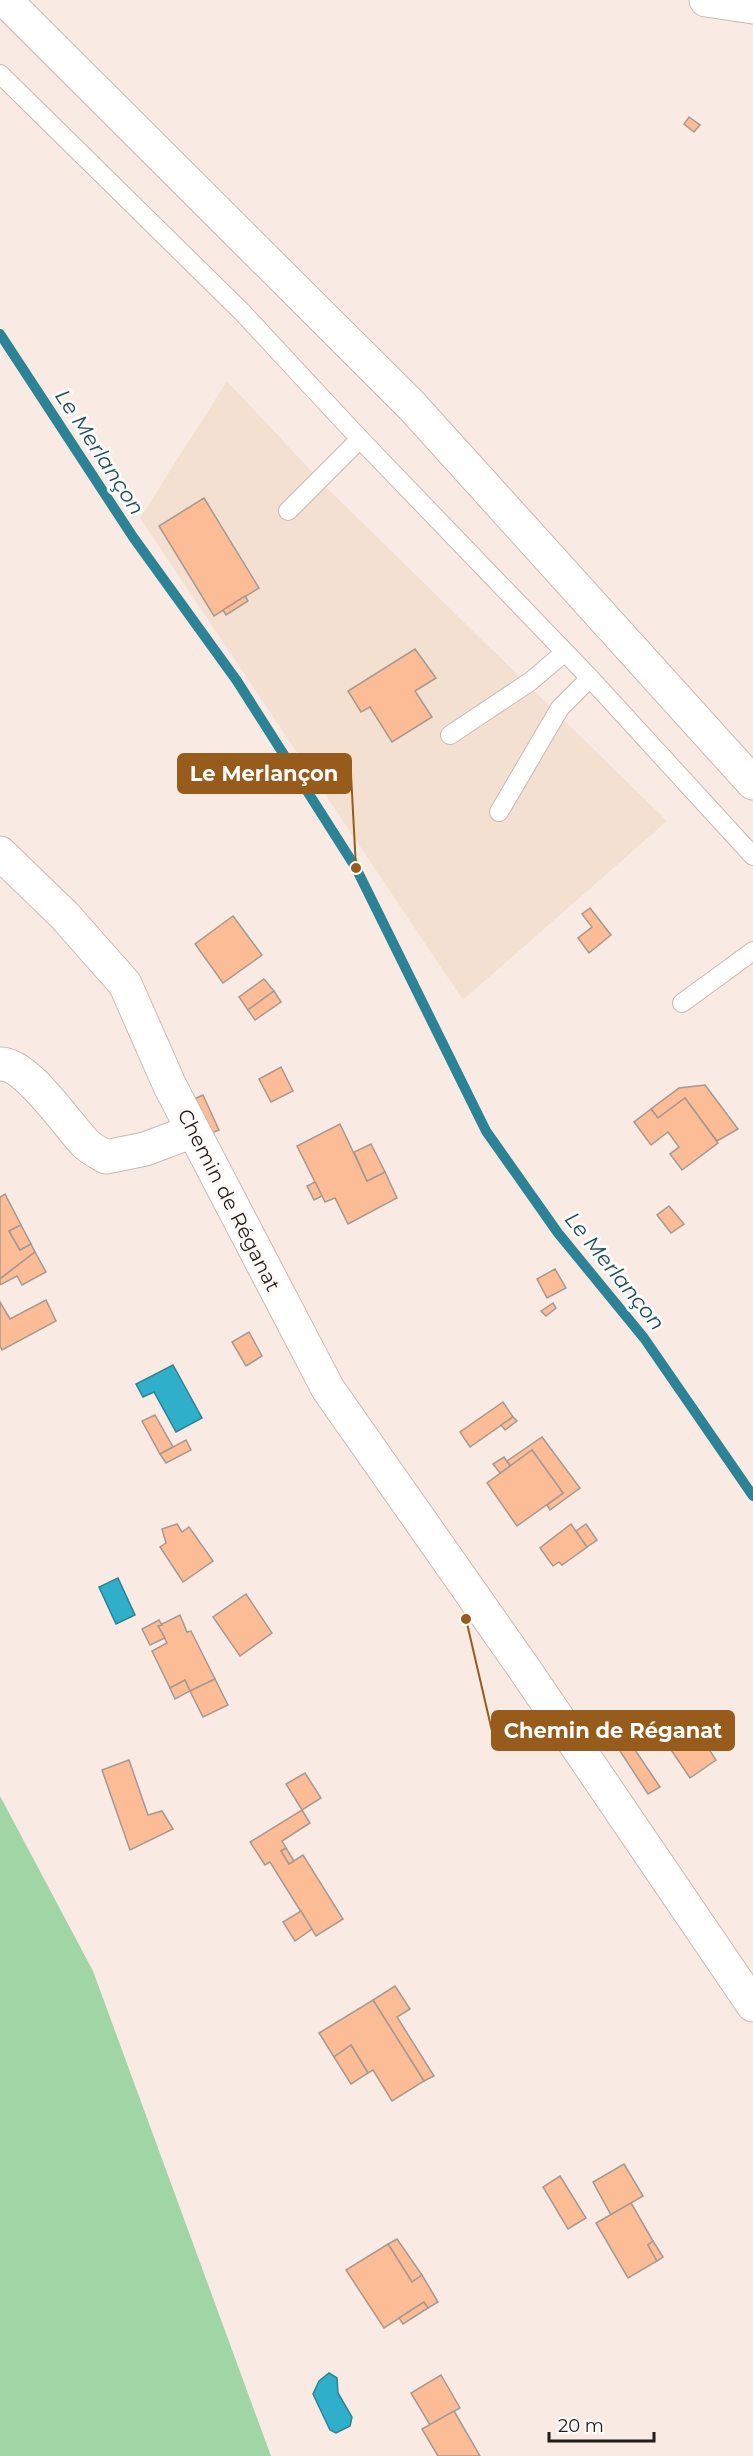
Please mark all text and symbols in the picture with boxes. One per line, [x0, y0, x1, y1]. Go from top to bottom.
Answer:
water label: Le Merlançon [50, 385, 150, 519]
callout: Le Merlançon [178, 754, 351, 793]
text: Le Merlançon [190, 761, 338, 786]
street label: Chemin de Réganat [173, 1105, 285, 1295]
water label: Le Merlançon [560, 1207, 670, 1335]
callout: Chemin de Réganat [492, 1711, 734, 1750]
text: Chemin de Réganat [504, 1718, 722, 1743]
scale bar [549, 2405, 654, 2443]
text: 20 m [558, 2415, 604, 2437]

